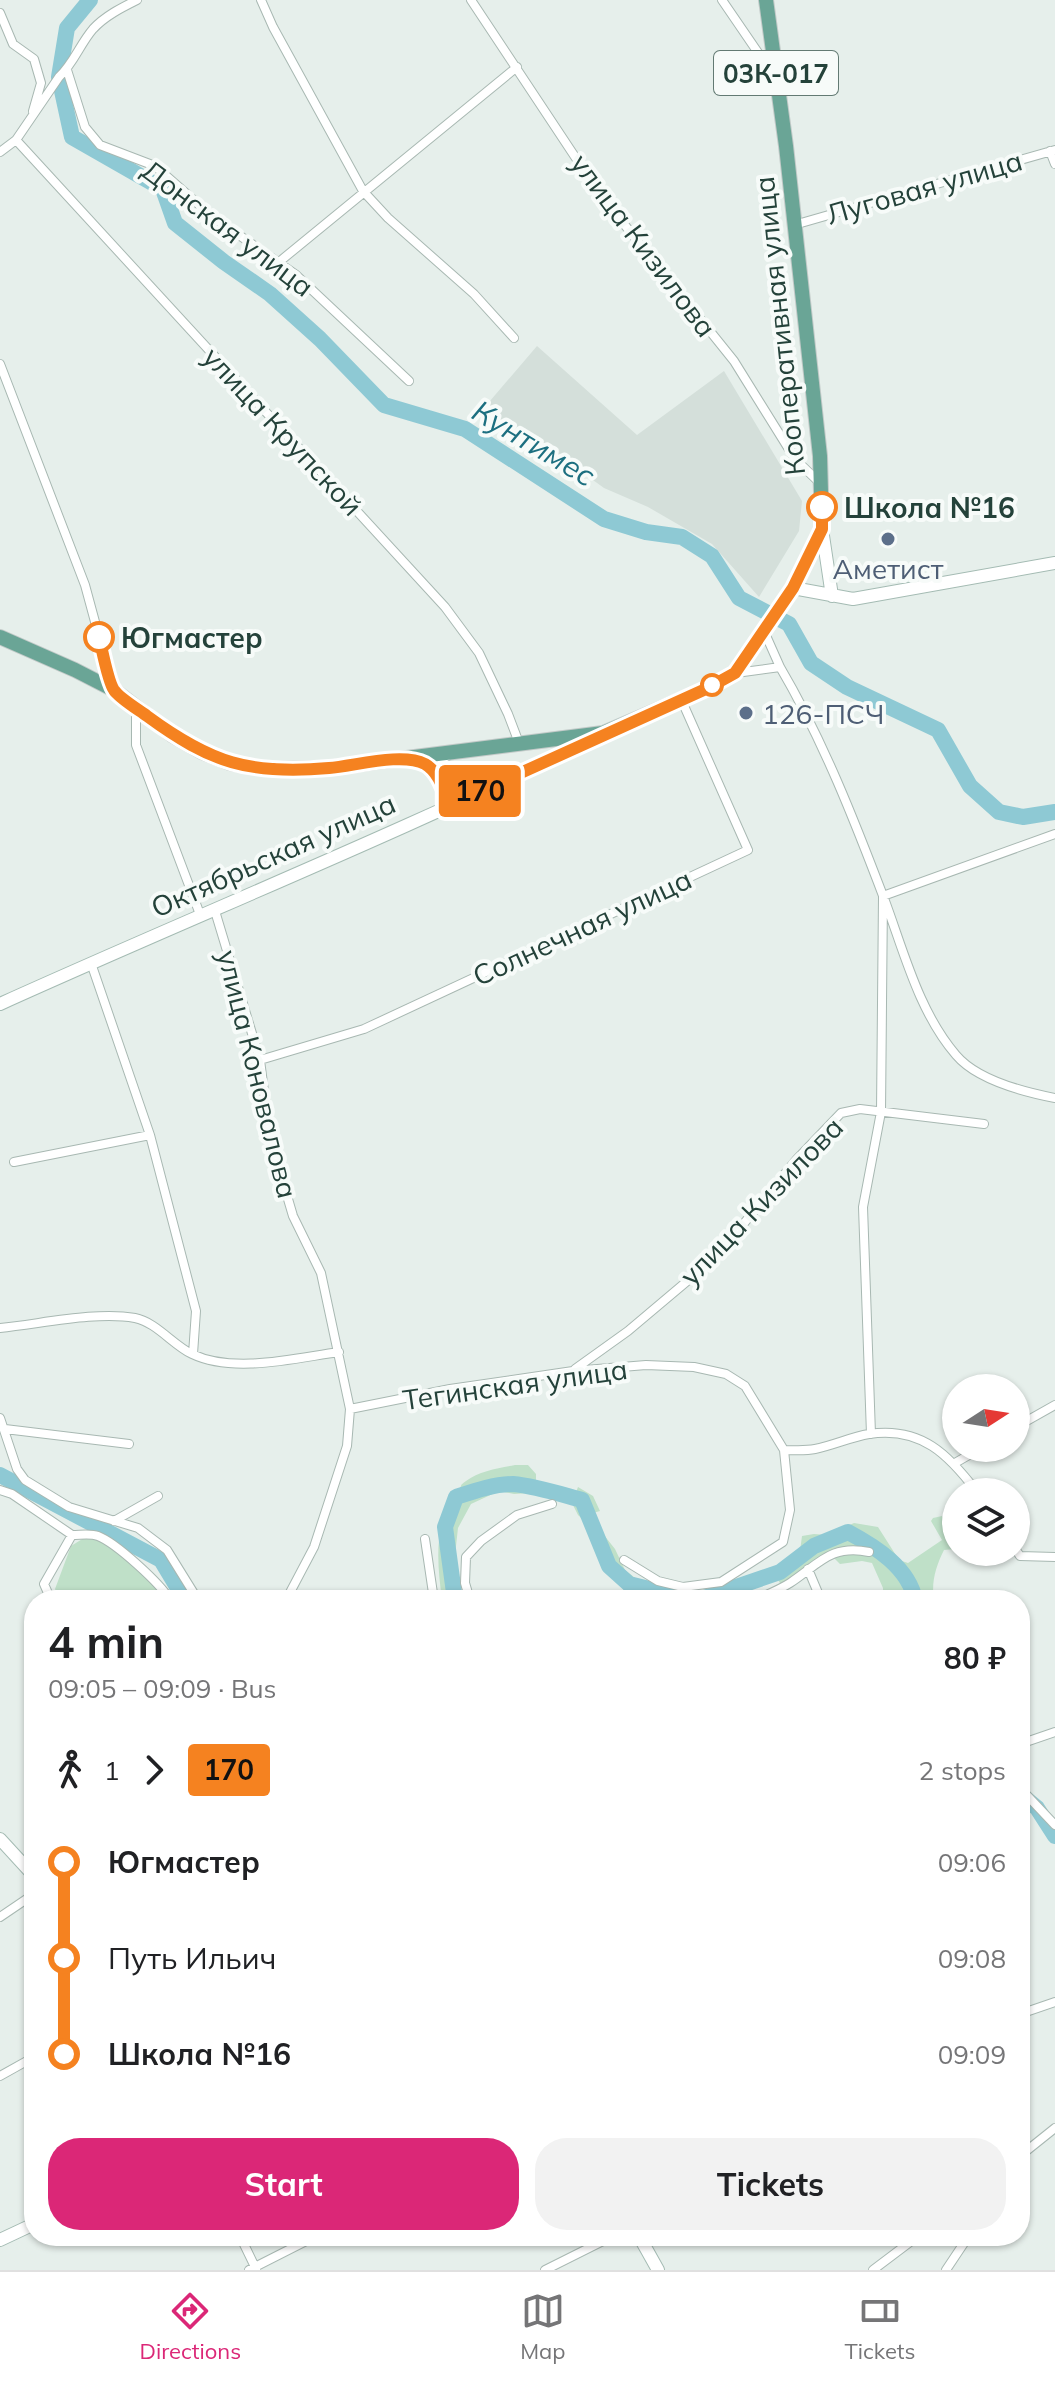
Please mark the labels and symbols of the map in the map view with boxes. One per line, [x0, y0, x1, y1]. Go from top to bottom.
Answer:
road number: 03К-017 [714, 51, 838, 95]
street label: Луговая улица [822, 142, 1026, 232]
street label: улица Кизилова [564, 147, 724, 343]
street label: Донская улица [135, 152, 321, 304]
street label: Кооперативная улица [746, 175, 812, 477]
street label: улица Крупской [196, 339, 370, 523]
water label: Кунтимес [466, 392, 602, 494]
place label: Школа №16 [844, 490, 1015, 525]
marker: Школа №16 [807, 492, 837, 522]
marker: Аметист [879, 530, 897, 548]
place label: Аметист [832, 551, 944, 586]
place label: Югмастер [121, 620, 263, 655]
marker: Югмастер [84, 622, 114, 652]
unlabelled marker [701, 674, 723, 696]
place label: 126-ПСЧ [762, 696, 884, 731]
marker: 126-ПСЧ [737, 704, 755, 722]
line badge: 170 [434, 765, 526, 817]
street label: Октябрьская улица [145, 785, 401, 925]
street label: Солнечная улица [467, 861, 697, 993]
street label: улица Коновалова [210, 946, 306, 1202]
street label: улица Кизилова [672, 1110, 850, 1292]
street label: Тегинская улица [400, 1351, 630, 1417]
north arrow [942, 1374, 1030, 1462]

